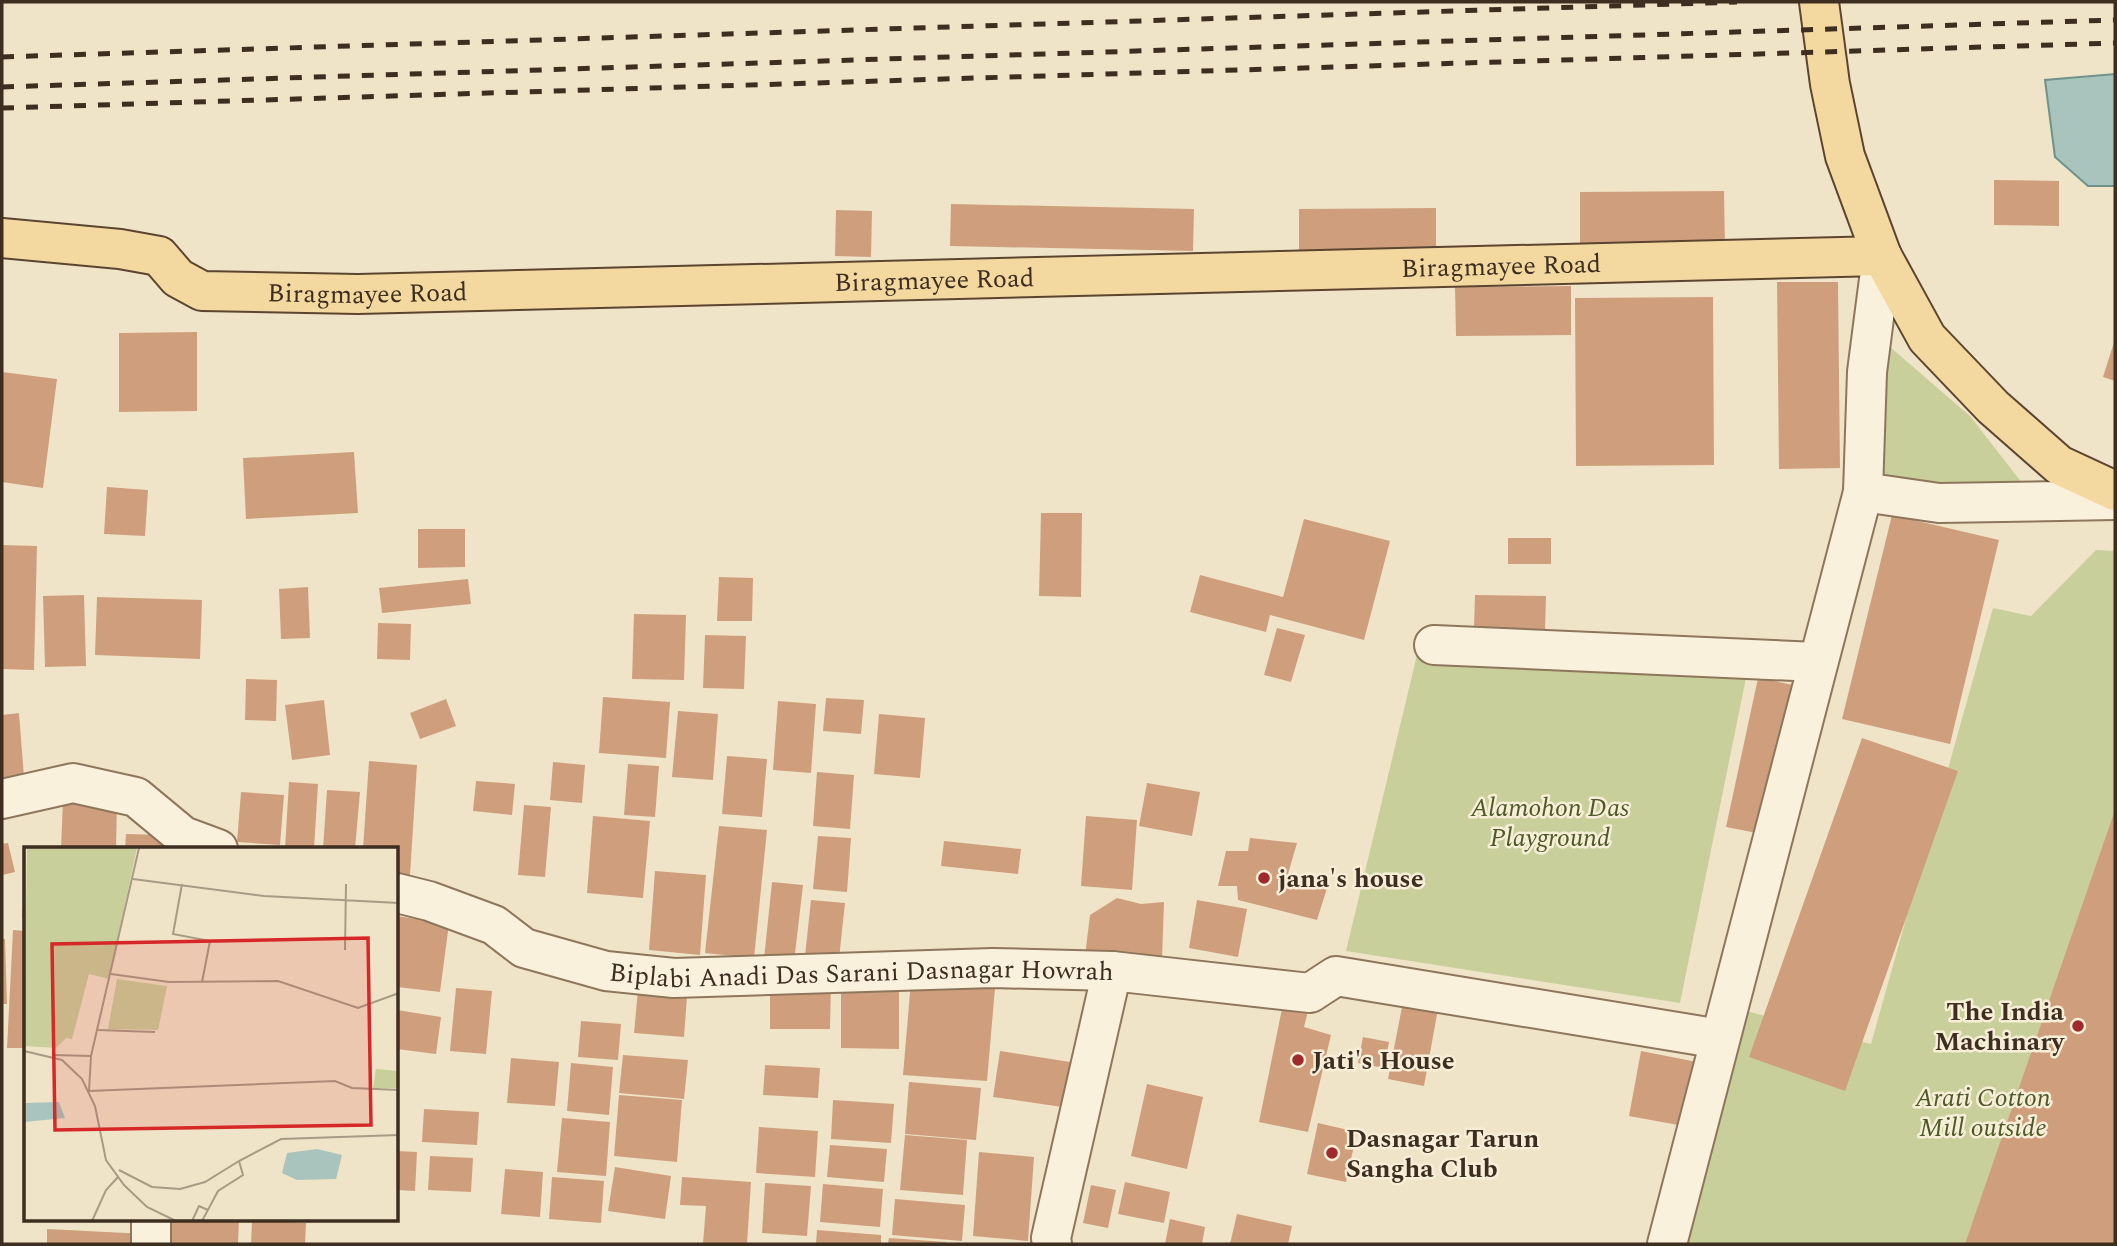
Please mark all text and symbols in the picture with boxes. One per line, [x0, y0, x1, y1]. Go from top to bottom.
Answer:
street label: Biragmayee Road [1401, 244, 1602, 289]
street label: Biragmayee Road [834, 258, 1035, 303]
street label: Biragmayee Road [267, 272, 468, 315]
park label: Alamohon Das Playground [1470, 788, 1629, 858]
inset map [24, 847, 399, 1222]
place label: jana's house [1278, 859, 1424, 899]
marker: jana's house [1256, 870, 1272, 886]
street label: Biplabi Anadi Das Sarani Dasnagar Howrah [607, 949, 1114, 999]
place label: The India Machinary [1934, 992, 2066, 1062]
marker: The India Machinary [2070, 1018, 2086, 1034]
place label: Jati's House [1312, 1041, 1455, 1081]
marker: Jati's House [1290, 1052, 1306, 1068]
park label: Arati Cotton Mill outside [1914, 1078, 2051, 1148]
place label: Dasnagar Tarun Sangha Club [1346, 1119, 1539, 1189]
marker: Dasnagar Tarun Sangha Club [1324, 1145, 1340, 1161]

